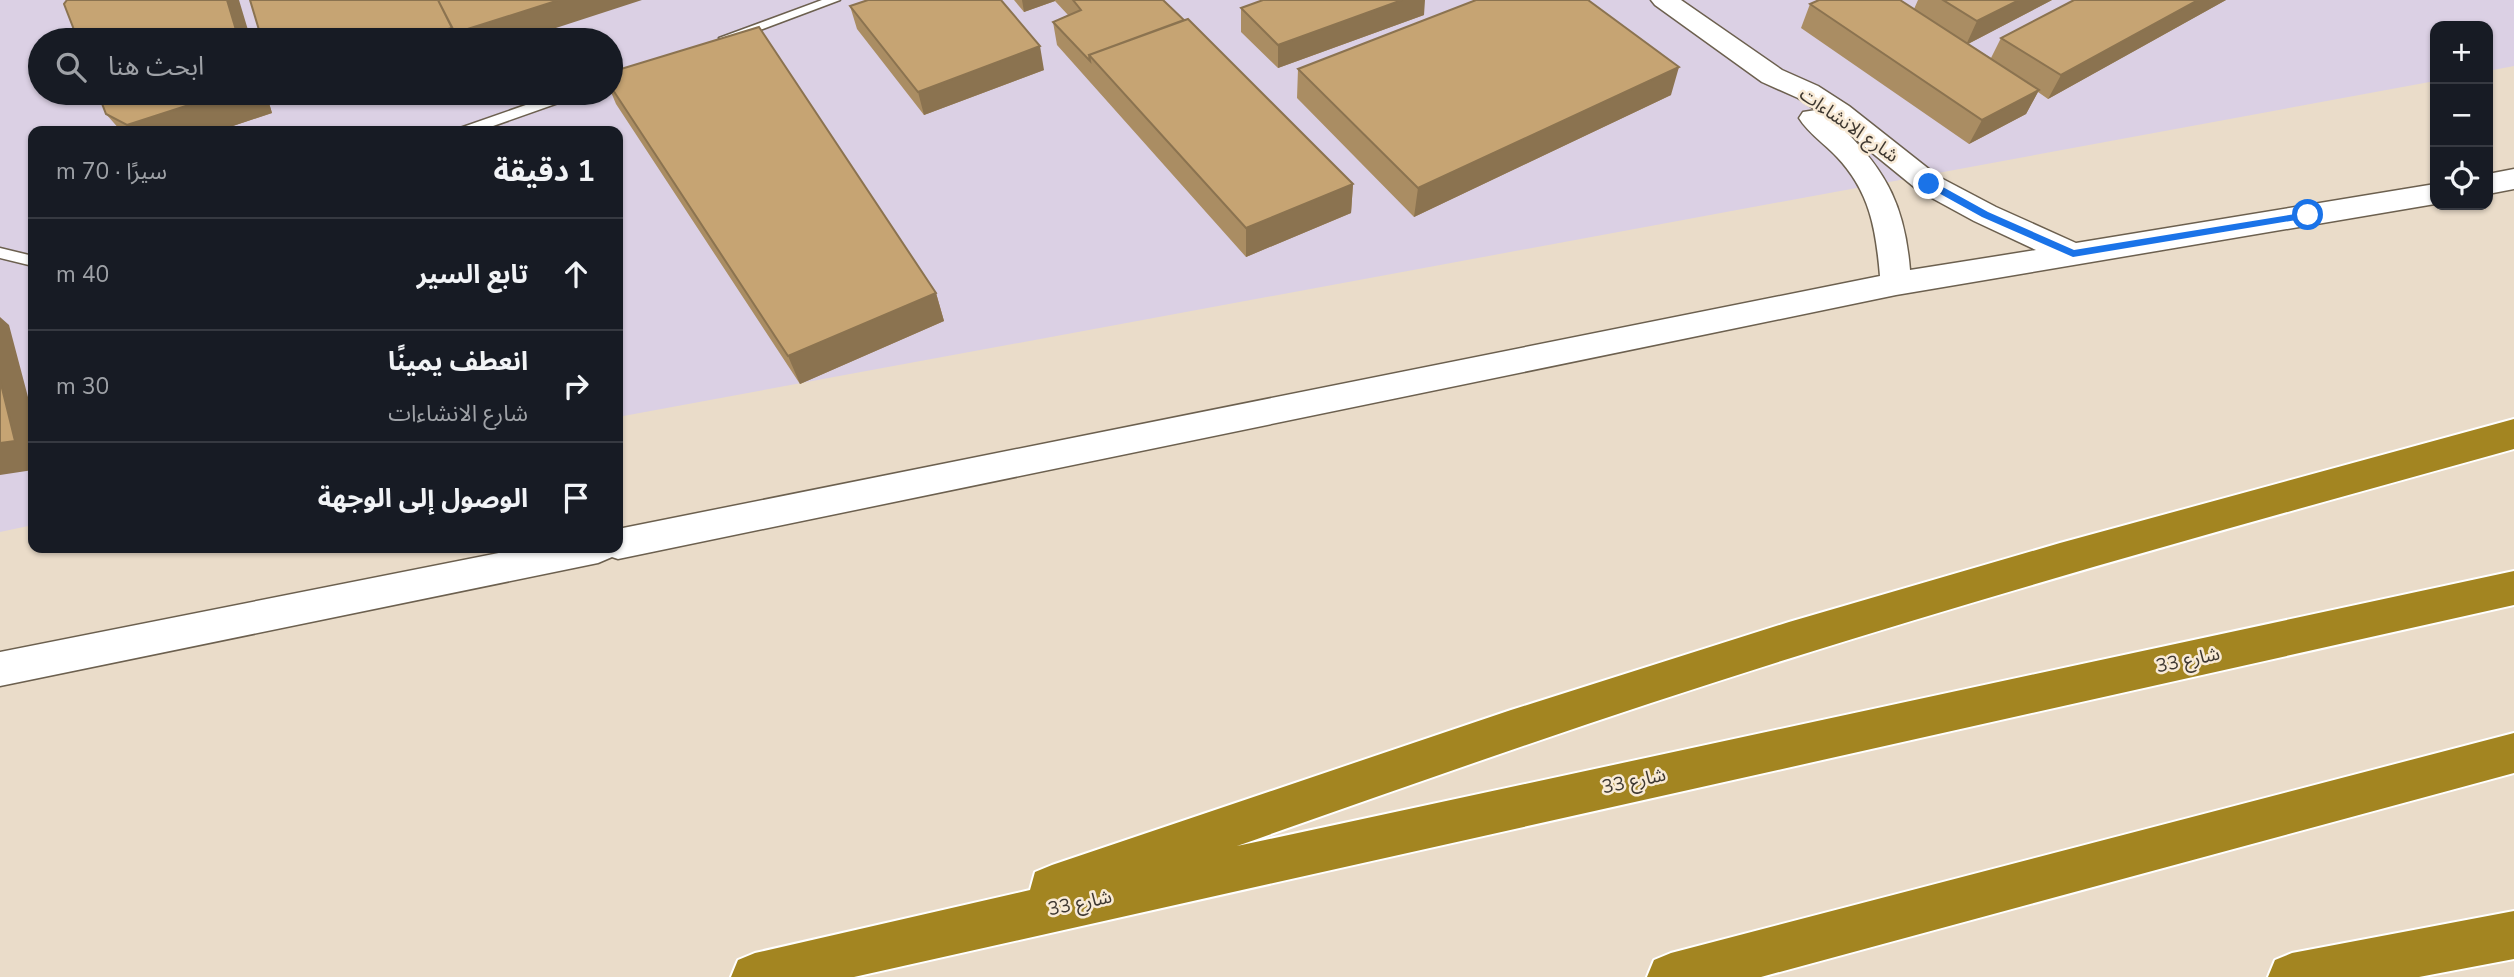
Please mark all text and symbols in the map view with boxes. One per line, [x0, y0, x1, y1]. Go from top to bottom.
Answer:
map controls [2430, 21, 2493, 210]
button: + [2430, 21, 2493, 84]
search box [28, 28, 623, 105]
icon: search [52, 48, 90, 86]
text: ابحث هنا [108, 49, 204, 84]
street label: شارع الانشاءات [1794, 81, 1904, 169]
button: − [2430, 84, 2493, 147]
button: locate [2430, 147, 2493, 210]
text: 1 دقيقة [493, 151, 595, 192]
text: سيرًا · 70 m [56, 156, 167, 187]
route end [1913, 168, 1944, 199]
route start [2292, 199, 2323, 230]
icon: ahead [557, 255, 595, 293]
text: تابع السير [417, 257, 528, 292]
text: 40 m [56, 259, 109, 290]
text: انعطف يمينًا [388, 344, 528, 379]
icon: right [557, 367, 595, 405]
text: 30 m [56, 371, 109, 402]
text: شارع الانشاءات [388, 398, 528, 429]
icon: arrive [557, 479, 595, 517]
text: الوصول إلى الوجهة [318, 481, 528, 516]
street label: شارع 33 [2154, 641, 2222, 679]
street label: شارع 33 [1600, 762, 1668, 800]
street label: شارع 33 [1046, 884, 1114, 922]

